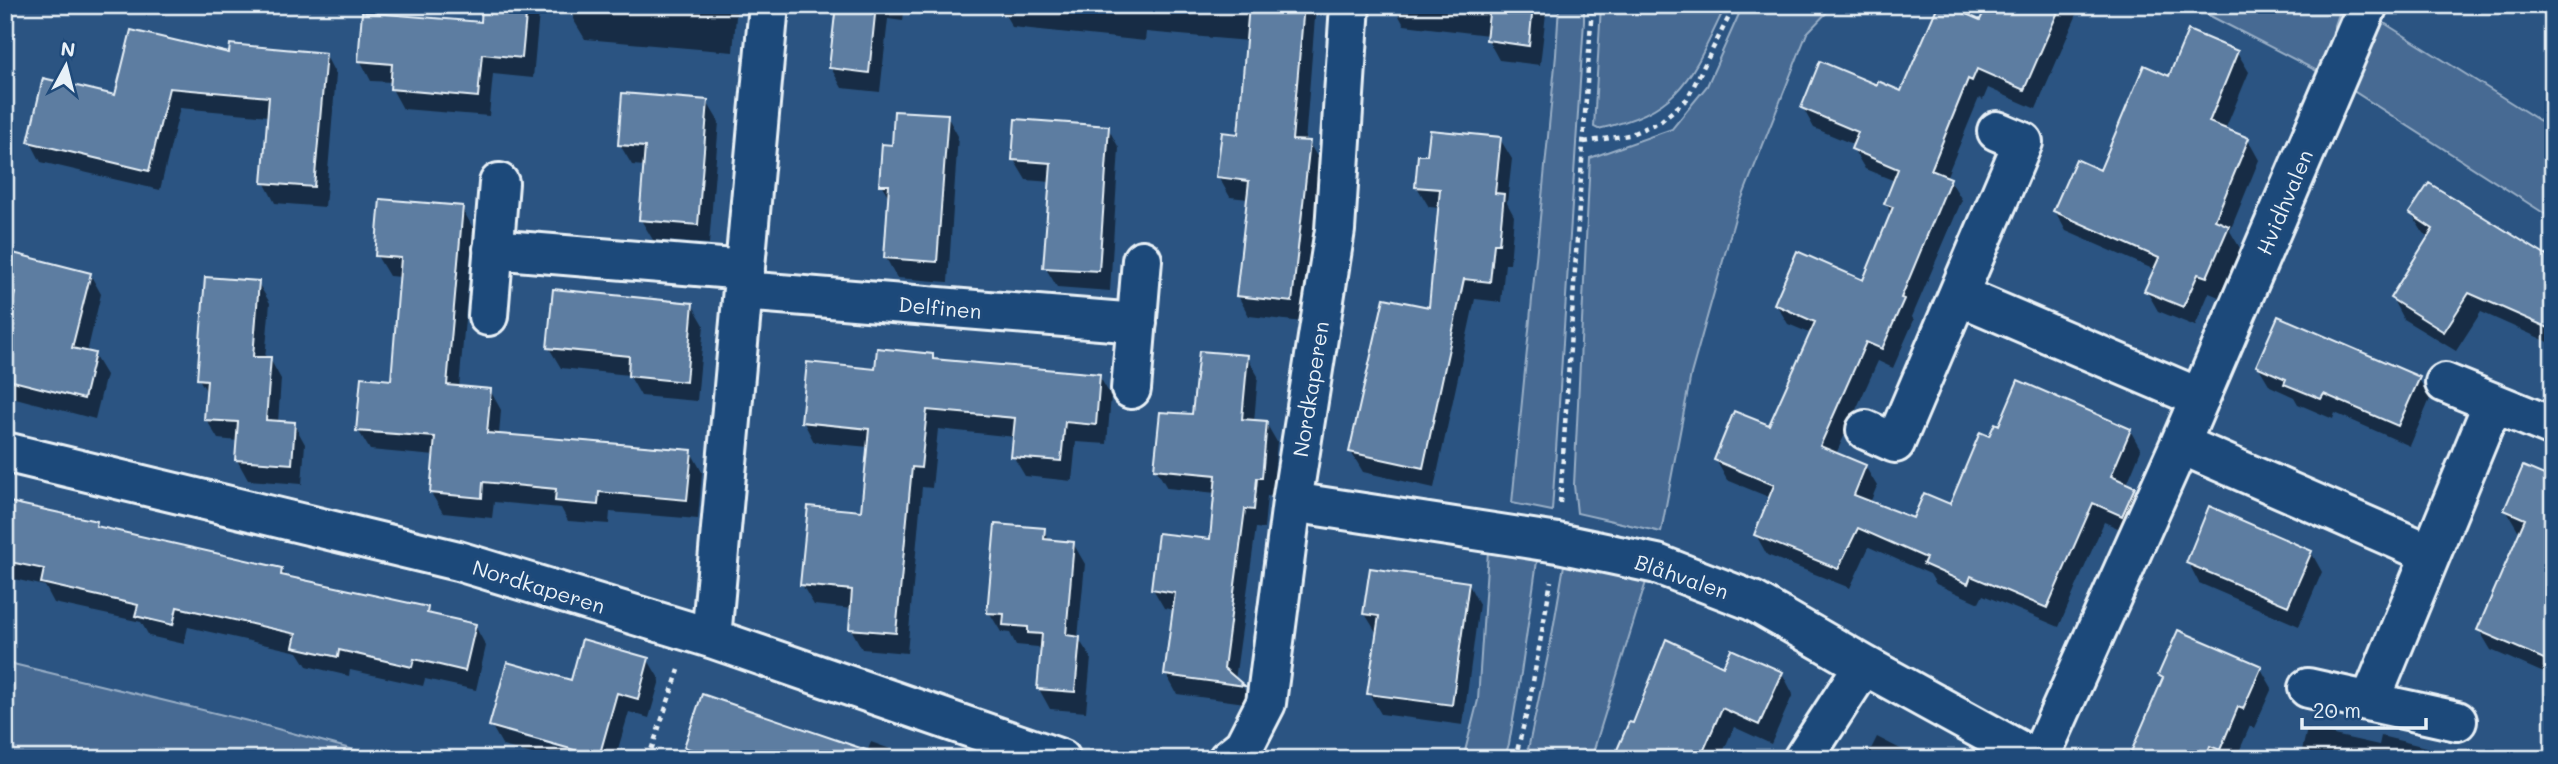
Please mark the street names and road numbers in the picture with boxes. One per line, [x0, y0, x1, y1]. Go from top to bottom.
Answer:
street label: Hvidhvalen [2250, 145, 2318, 259]
street label: Delfinen [897, 290, 983, 324]
street label: Nordkaperen [1286, 319, 1334, 459]
street label: Blåhvalen [1632, 547, 1732, 605]
street label: Nordkaperen [469, 553, 609, 619]

